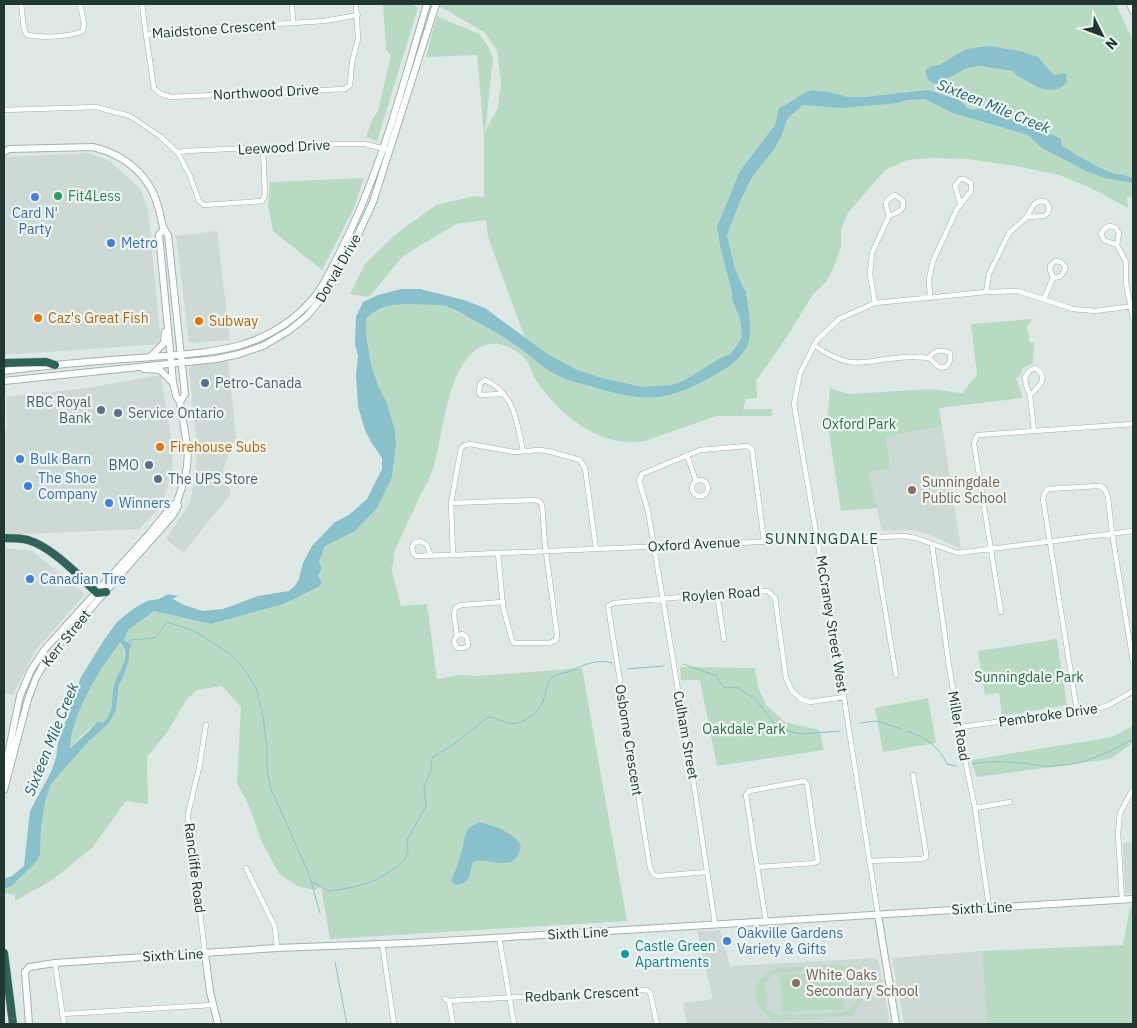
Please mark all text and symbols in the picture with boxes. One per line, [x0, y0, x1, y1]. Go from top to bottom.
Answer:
north arrow [1077, 10, 1127, 60]
street label: Maidstone Crescent [151, 16, 277, 42]
text: N [1102, 34, 1122, 53]
water label: Sixteen Mile Creek [935, 75, 1054, 137]
street label: Northwood Drive [213, 80, 320, 104]
street label: Leewood Drive [237, 136, 331, 158]
place label: Fit4Less [68, 187, 121, 205]
marker: Fit4Less [52, 190, 64, 202]
marker: Card N' Party [29, 191, 41, 203]
place label: Card N' Party [12, 204, 58, 238]
street label: Dorval Drive [311, 230, 365, 306]
place label: Metro [121, 234, 158, 252]
marker: Metro [105, 237, 117, 249]
place label: Caz's Great Fish [48, 309, 149, 327]
marker: Caz's Great Fish [32, 312, 44, 324]
place label: Subway [209, 312, 258, 330]
marker: Subway [193, 315, 205, 327]
place label: Petro-Canada [215, 374, 302, 392]
marker: Petro-Canada [199, 377, 211, 389]
place label: RBC Royal Bank [26, 393, 92, 427]
marker: RBC Royal Bank [95, 404, 107, 416]
place label: Service Ontario [128, 404, 224, 422]
marker: Service Ontario [112, 407, 124, 419]
park label: Oxford Park [822, 415, 897, 433]
place label: Firehouse Subs [170, 438, 267, 456]
marker: Firehouse Subs [154, 441, 166, 453]
place label: Bulk Barn [30, 450, 91, 468]
marker: Bulk Barn [14, 453, 26, 465]
place label: BMO [109, 456, 139, 474]
marker: BMO [143, 459, 155, 471]
place label: The Shoe Company [38, 469, 97, 503]
place label: The UPS Store [168, 470, 258, 488]
marker: The UPS Store [152, 473, 164, 485]
place label: Sunningdale Public School [922, 473, 1007, 507]
marker: The Shoe Company [22, 480, 34, 492]
marker: Sunningdale Public School [906, 484, 918, 496]
place label: Winners [119, 494, 171, 512]
marker: Winners [103, 497, 115, 509]
district label: SUNNINGDALE [765, 529, 879, 548]
street label: Oxford Avenue [647, 533, 741, 555]
street label: McCraney Street West [812, 554, 852, 694]
place label: Canadian Tire [40, 570, 127, 588]
marker: Canadian Tire [24, 573, 36, 585]
street label: Roylen Road [681, 582, 761, 606]
street label: Kerr Street [38, 606, 95, 670]
park label: Sunningdale Park [974, 668, 1084, 686]
water label: Sixteen Mile Creek [20, 679, 82, 798]
street label: Osborne Crescent [611, 683, 647, 797]
street label: Culham Street [669, 689, 703, 781]
street label: Miller Road [944, 690, 974, 762]
street label: Pembroke Drive [997, 699, 1099, 731]
park label: Oakdale Park [702, 720, 786, 738]
street label: Rancliffe Road [181, 822, 209, 914]
street label: Sixth Line [951, 897, 1013, 919]
street label: Sixth Line [547, 922, 609, 944]
place label: Oakville Gardens Variety & Gifts [737, 924, 843, 958]
marker: Oakville Gardens Variety & Gifts [721, 935, 733, 947]
place label: Castle Green Apartments [635, 937, 716, 971]
street label: Sixth Line [142, 944, 204, 966]
marker: Castle Green Apartments [619, 948, 631, 960]
place label: White Oaks Secondary School [806, 966, 919, 1000]
marker: White Oaks Secondary School [790, 977, 802, 989]
street label: Redbank Crescent [524, 982, 640, 1006]

